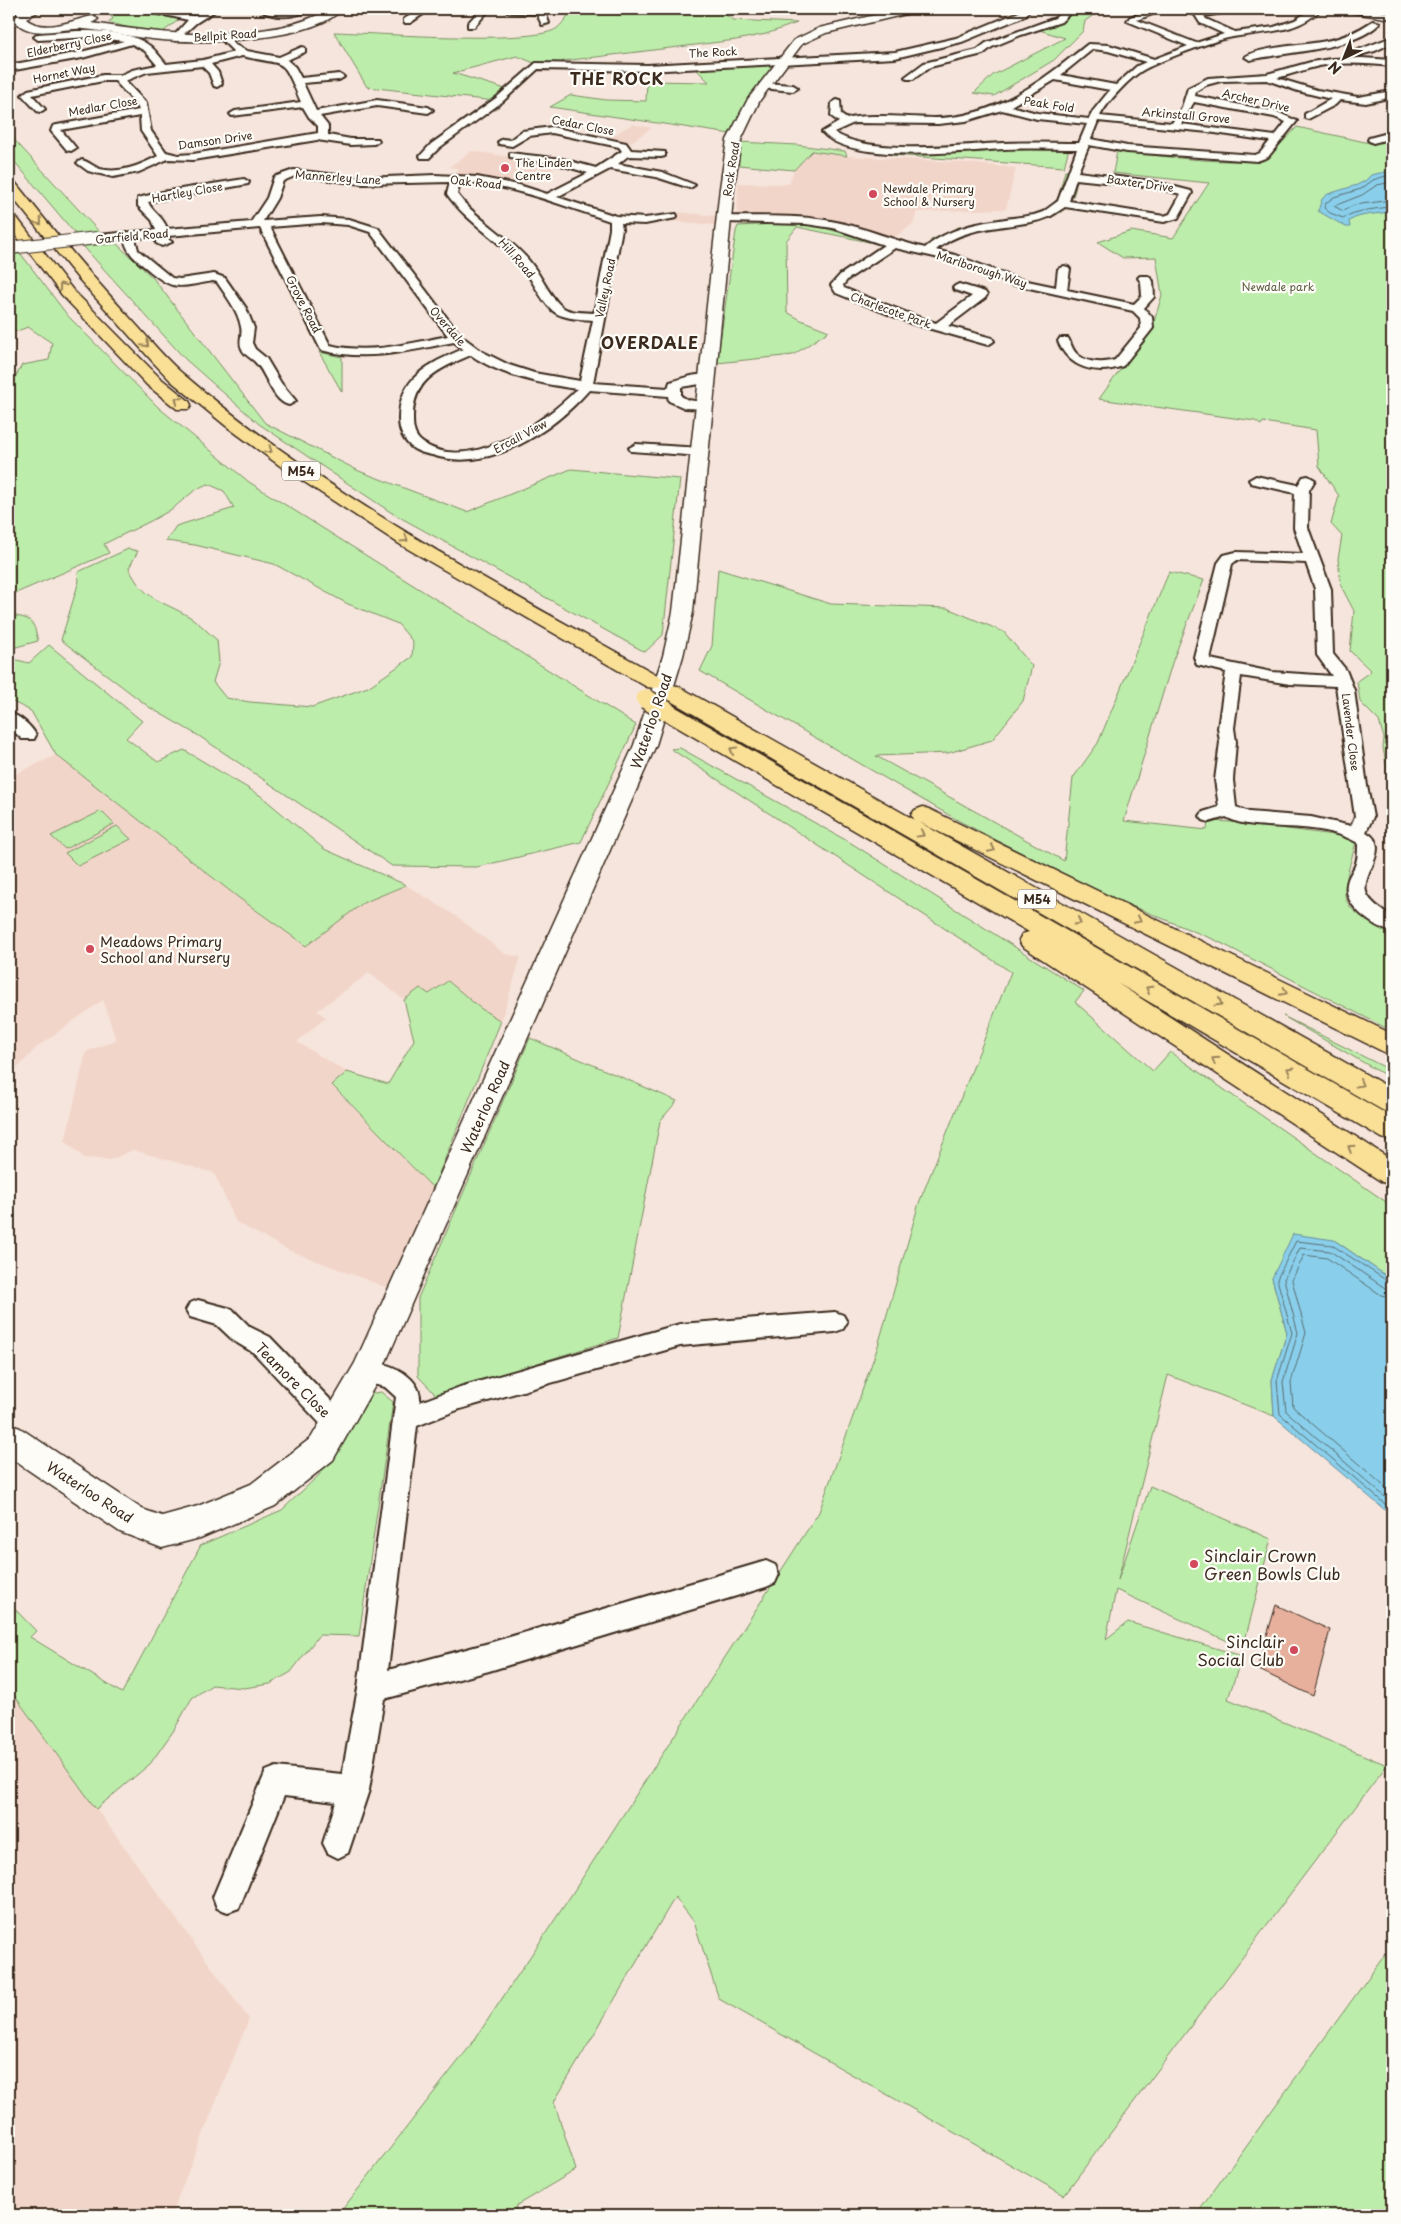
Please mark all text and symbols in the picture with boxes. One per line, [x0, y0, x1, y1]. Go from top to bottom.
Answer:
street label: Bellpit Road [193, 24, 257, 46]
street label: Elderberry Close [25, 27, 113, 61]
north arrow [1318, 32, 1368, 82]
street label: The Rock [688, 42, 738, 62]
text: N [1324, 56, 1346, 79]
street label: Hornet Way [31, 59, 97, 87]
district label: THE ROCK [570, 66, 664, 90]
street label: Archer Drive [1221, 84, 1292, 116]
street label: Medlar Close [67, 92, 139, 120]
street label: Peak Fold [1023, 92, 1075, 116]
street label: Arkinstall Grove [1141, 103, 1231, 127]
street label: Cedar Close [550, 111, 616, 139]
street label: Damson Drive [177, 126, 254, 154]
street label: Rock Road [718, 140, 744, 198]
place label: The Linden Centre [515, 154, 572, 184]
marker: The Linden Centre [499, 162, 511, 174]
street label: Mannerley Lane [294, 166, 382, 188]
street label: Baxter Drive [1105, 170, 1175, 196]
street label: Oak Road [449, 171, 503, 193]
street label: Hartley Close [150, 177, 224, 207]
place label: Newdale Primary School & Nursery [883, 180, 975, 210]
marker: Newdale Primary School & Nursery [867, 188, 879, 200]
one-way arrow [33, 216, 42, 225]
street label: Garfield Road [95, 224, 169, 248]
street label: Hill Road [495, 234, 539, 282]
street label: Marlborough Way [934, 246, 1030, 292]
street label: Valley Road [590, 257, 620, 319]
street label: Grove Road [282, 272, 326, 336]
park label: Newdale park [1241, 278, 1315, 295]
one-way arrow [60, 283, 68, 292]
street label: Charlecote Park [848, 287, 934, 333]
street label: Overdale [426, 302, 470, 350]
district label: OVERDALE [601, 330, 699, 354]
one-way arrow [140, 339, 149, 348]
one-way arrow [174, 397, 183, 406]
street label: Ercall View [490, 414, 550, 457]
one-way arrow [263, 444, 273, 453]
road number: M54 [282, 462, 320, 481]
one-way arrow [399, 533, 408, 542]
street label: Waterloo Road [625, 670, 677, 772]
street label: Lavender Close [1338, 692, 1364, 772]
one-way arrow [729, 746, 738, 756]
one-way arrow [916, 827, 925, 837]
one-way arrow [987, 842, 996, 853]
road number: M54 [1018, 890, 1056, 909]
one-way arrow [1133, 914, 1142, 924]
one-way arrow [1072, 916, 1081, 926]
place label: Meadows Primary School and Nursery [100, 931, 230, 968]
marker: Meadows Primary School and Nursery [84, 943, 96, 955]
one-way arrow [1145, 985, 1154, 995]
one-way arrow [1279, 986, 1288, 996]
one-way arrow [1213, 997, 1222, 1007]
one-way arrow [1211, 1056, 1220, 1066]
street label: Waterloo Road [455, 1057, 515, 1157]
one-way arrow [1286, 1067, 1295, 1077]
one-way arrow [1354, 1077, 1363, 1087]
one-way arrow [1348, 1145, 1357, 1154]
street label: Teamore Close [251, 1338, 335, 1422]
street label: Waterloo Road [42, 1456, 138, 1528]
place label: Sinclair Crown Green Bowls Club [1204, 1543, 1340, 1585]
marker: Sinclair Crown Green Bowls Club [1188, 1558, 1200, 1570]
place label: Sinclair Social Club [1197, 1629, 1285, 1671]
marker: Sinclair Social Club [1288, 1644, 1300, 1656]

